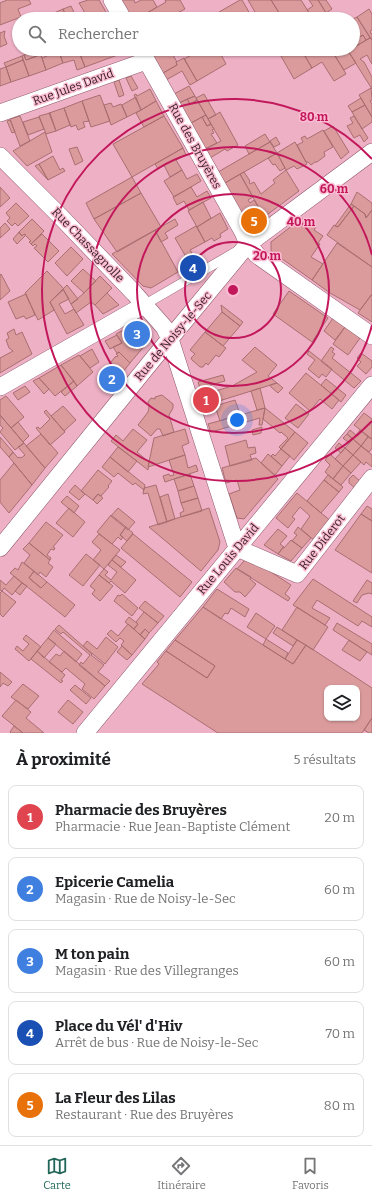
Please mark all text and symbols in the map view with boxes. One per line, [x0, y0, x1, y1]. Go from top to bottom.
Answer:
search box [12, 12, 360, 56]
icon: search [26, 23, 48, 45]
text: Rechercher [58, 25, 139, 43]
street label: Rue Jules David [31, 66, 115, 108]
street label: Rue des Bruyères [166, 101, 224, 192]
text: 80 m [300, 110, 329, 124]
text: 60 m [320, 182, 349, 196]
street label: Rue Chassagnolle [49, 205, 127, 285]
pin: 5 [241, 206, 267, 236]
text: 40 m [287, 215, 316, 229]
text: 20 m [253, 249, 282, 263]
pin: 4 [180, 253, 206, 283]
centre of rings [226, 283, 240, 297]
street label: Rue de Noisy-le-Sec [132, 288, 214, 384]
pin: 3 [124, 319, 150, 349]
pin: 2 [99, 364, 125, 394]
pin: 1 [193, 385, 219, 415]
your location [227, 410, 247, 430]
street label: Rue Diderot [296, 511, 348, 572]
street label: Rue Louis David [194, 521, 262, 597]
map controls [324, 685, 360, 721]
button: layers [324, 685, 360, 721]
text: À proximité [16, 749, 111, 770]
text: 5 résultats [293, 752, 356, 767]
text: Pharmacie des Bruyères [55, 801, 227, 819]
text: 1 [27, 810, 33, 825]
text: 20 m [325, 810, 355, 825]
text: Pharmacie · Rue Jean-Baptiste Clément [55, 819, 290, 834]
text: Epicerie Camelia [55, 873, 174, 891]
text: 2 [26, 882, 34, 897]
text: 60 m [324, 882, 355, 897]
text: Magasin · Rue de Noisy-le-Sec [55, 891, 236, 906]
text: M ton pain [55, 945, 129, 963]
text: 3 [26, 954, 34, 969]
text: 60 m [324, 954, 355, 969]
text: Magasin · Rue des Villegranges [55, 963, 239, 978]
text: Place du Vél' d'Hiv [55, 1017, 182, 1035]
text: 4 [26, 1026, 34, 1041]
text: 70 m [325, 1026, 355, 1041]
text: Arrêt de bus · Rue de Noisy-le-Sec [55, 1035, 258, 1050]
text: La Fleur des Lilas [55, 1089, 176, 1107]
text: 5 [26, 1098, 34, 1113]
text: 80 m [324, 1098, 355, 1113]
text: Restaurant · Rue des Bruyères [55, 1107, 234, 1122]
tab: Carte [43, 1155, 71, 1192]
tab: Itinéraire [157, 1155, 206, 1192]
tab: Favoris [292, 1155, 329, 1192]

